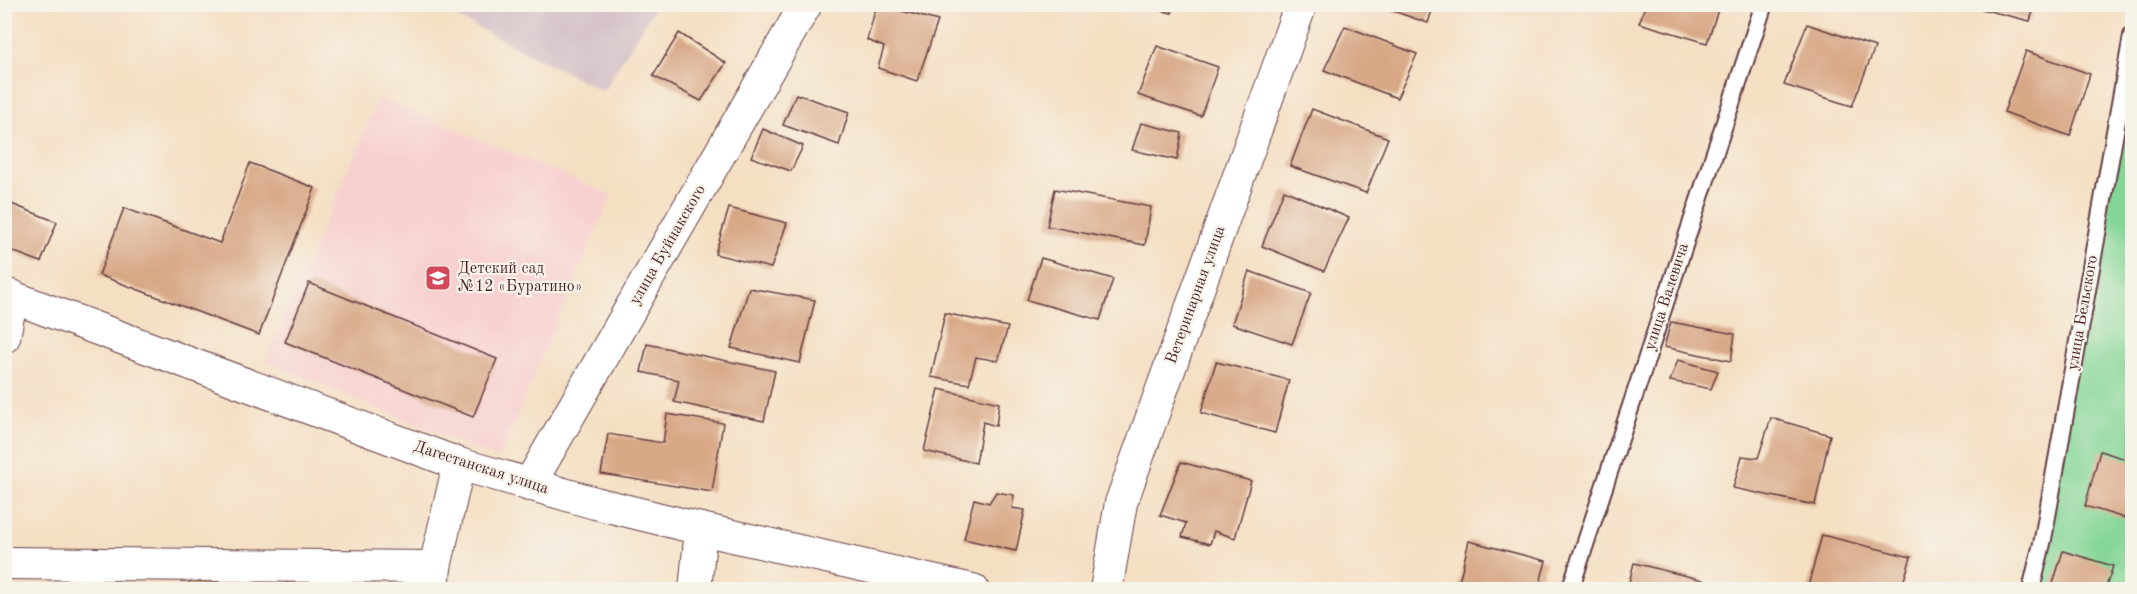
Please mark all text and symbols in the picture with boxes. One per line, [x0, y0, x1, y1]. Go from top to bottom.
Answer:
street label: улица Буйнакского [627, 182, 709, 308]
street label: Ветеринарная улица [1164, 224, 1228, 366]
street label: улица Валевича [1642, 241, 1692, 353]
street label: улица Бельского [2065, 254, 2101, 372]
place label: Детский сад №12 «Буратино» [458, 261, 582, 295]
school or university icon: Детский сад №12 «Буратино» [423, 263, 453, 293]
street label: Дагестанская улица [411, 439, 551, 497]

